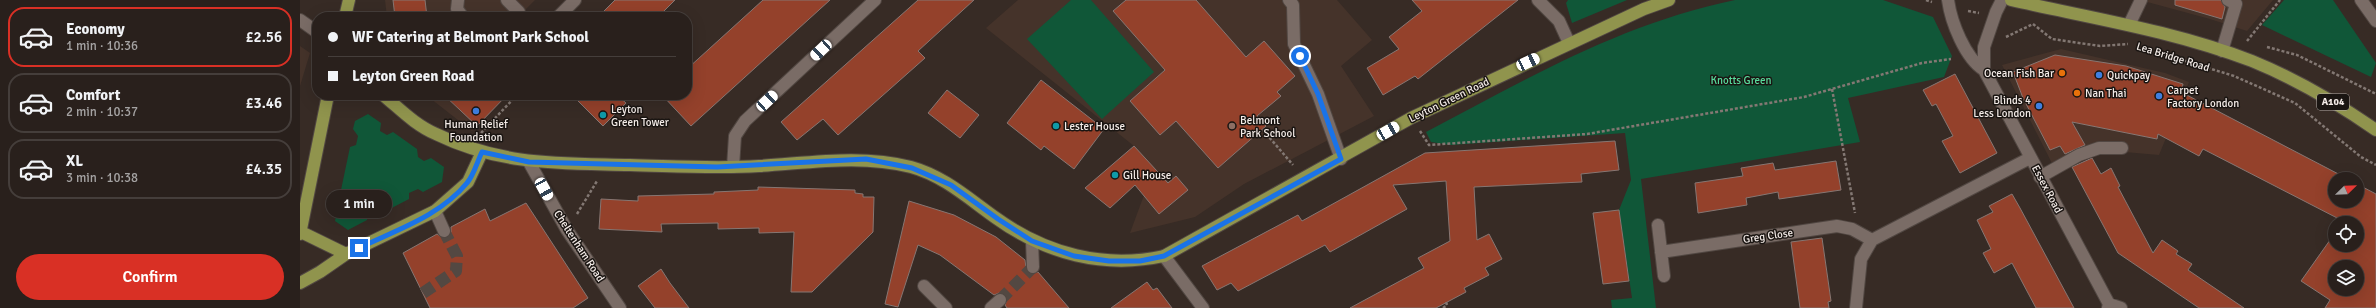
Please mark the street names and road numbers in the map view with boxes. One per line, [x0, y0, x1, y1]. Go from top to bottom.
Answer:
street label: Lea Bridge Road [2135, 40, 2211, 74]
street label: Leyton Green Road [1407, 75, 1491, 125]
road number: A104 [2317, 94, 2349, 110]
street label: Essex Road [2029, 163, 2065, 215]
street label: Cheltenham Road [551, 208, 607, 284]
street label: Greg Close [1742, 226, 1794, 246]

